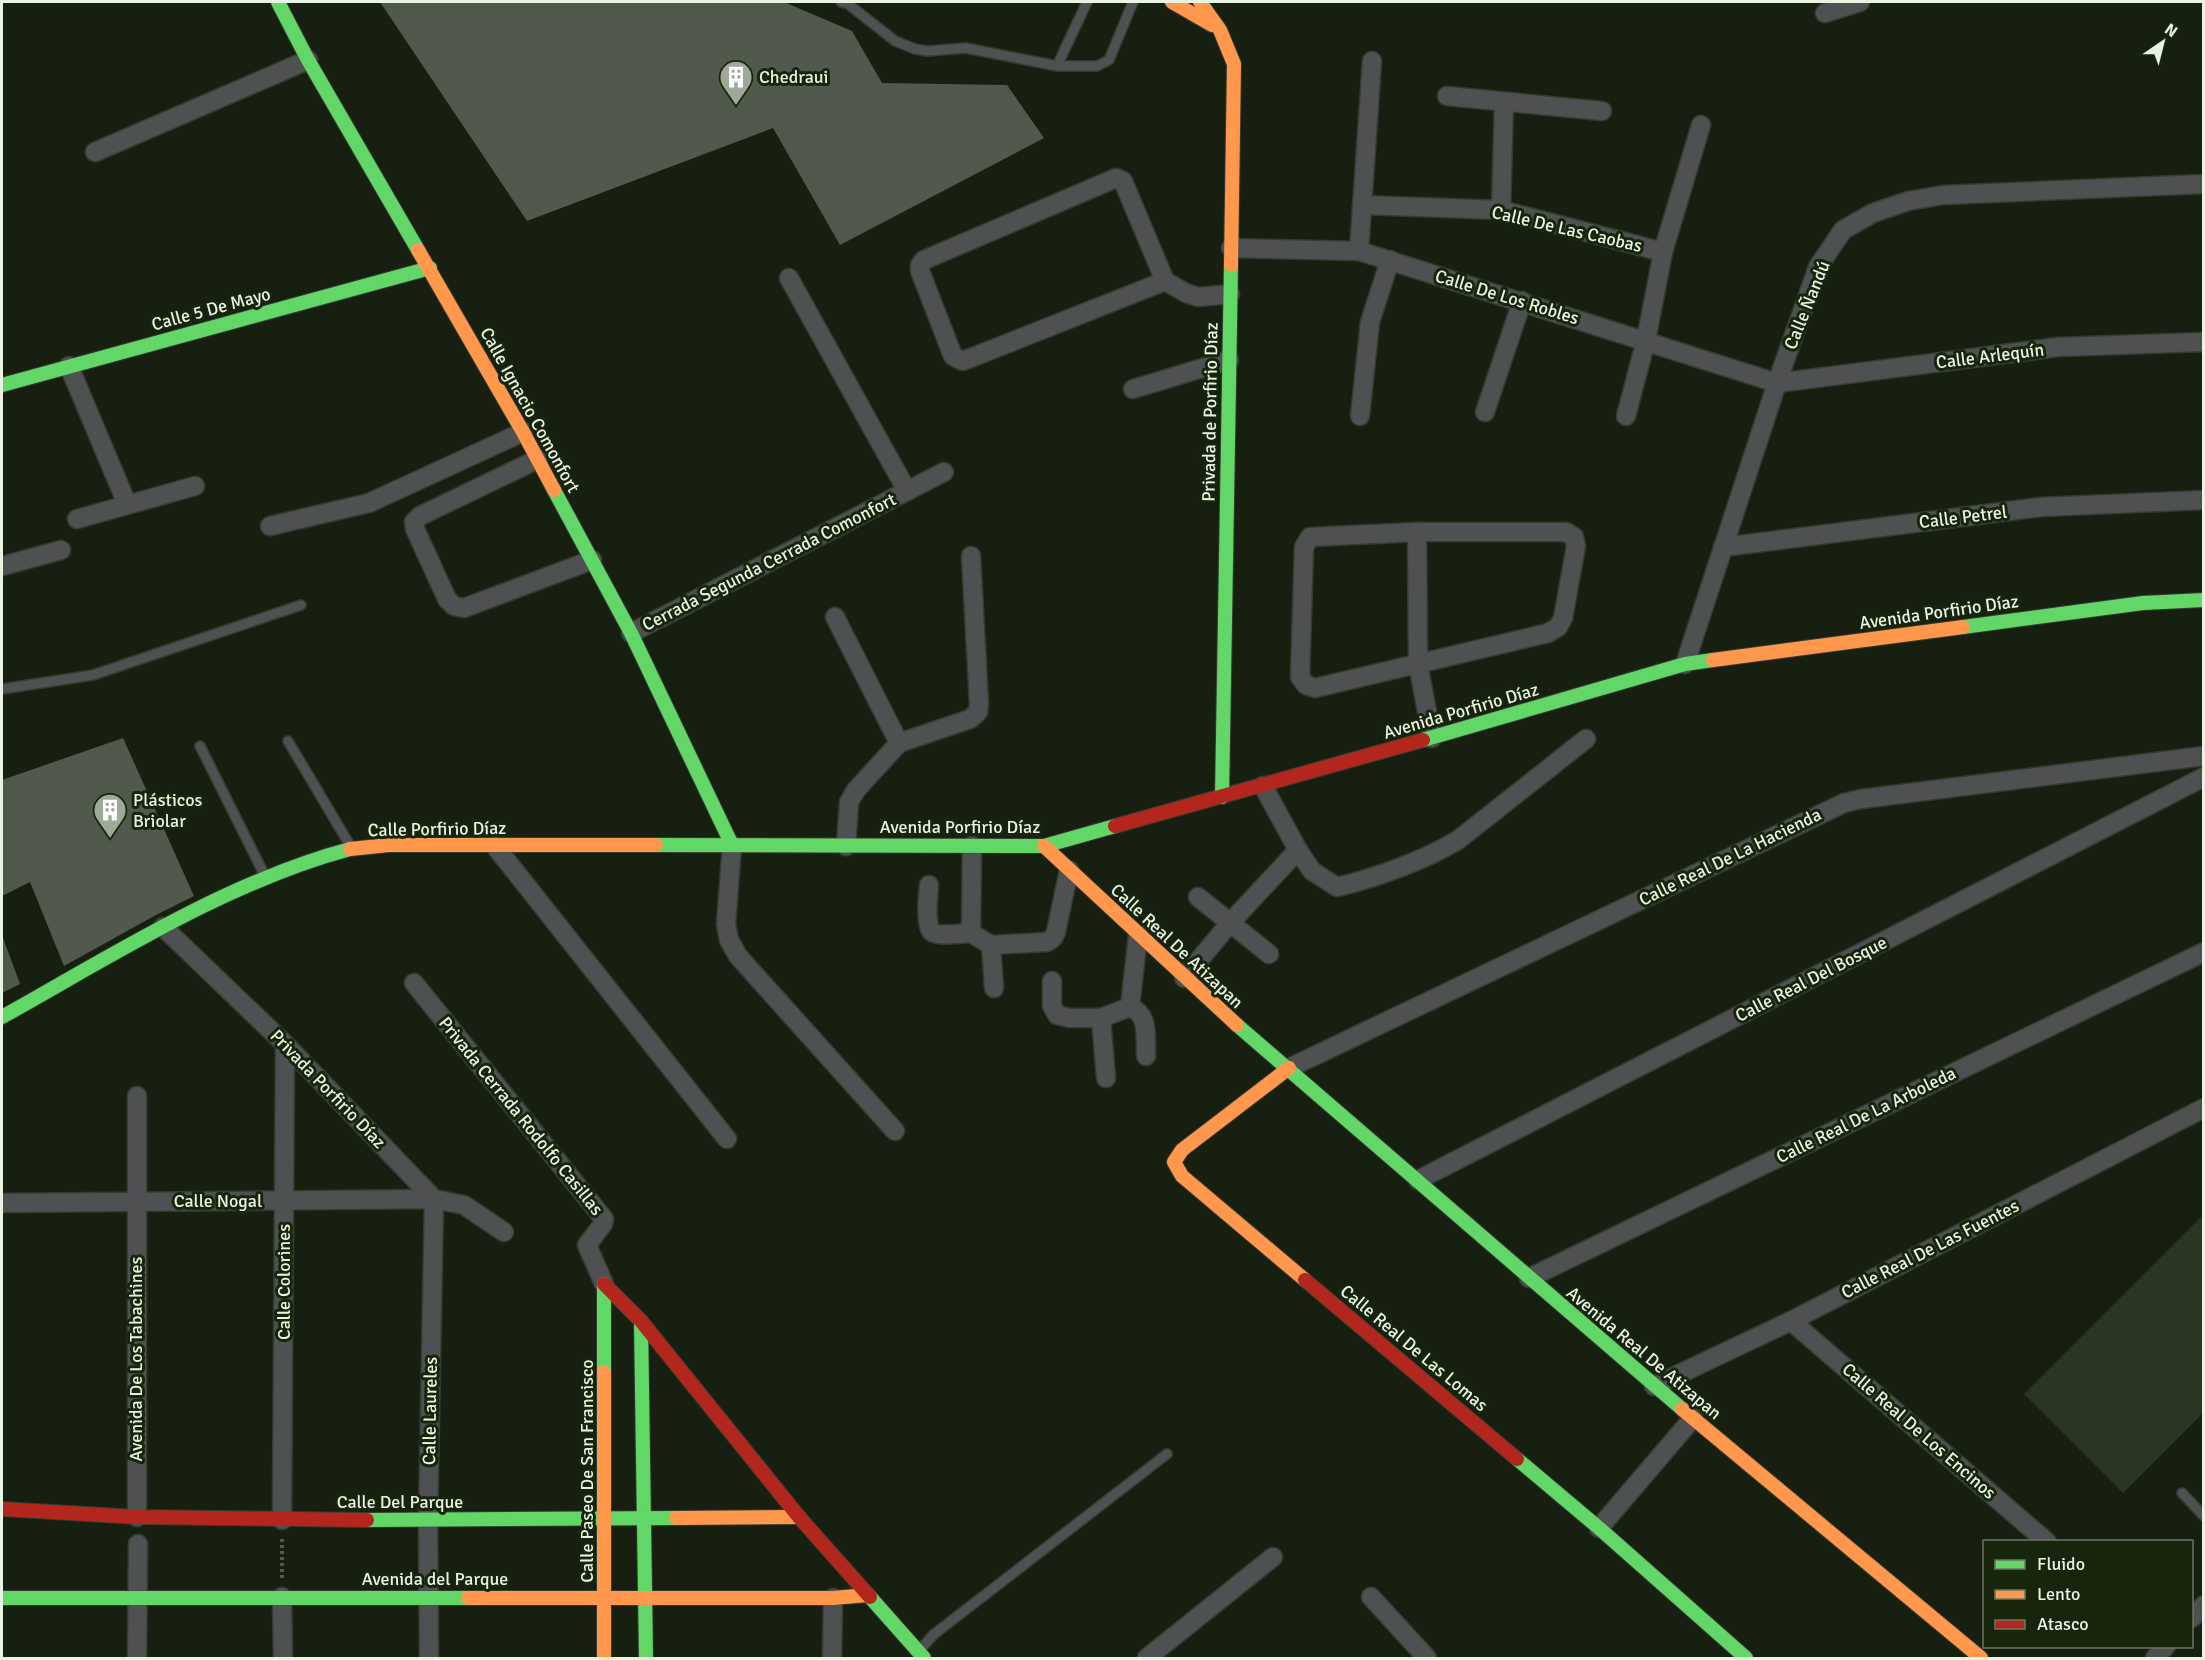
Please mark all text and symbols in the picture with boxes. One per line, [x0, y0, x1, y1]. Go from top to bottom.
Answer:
north arrow [2133, 12, 2193, 72]
text: N [2161, 19, 2181, 42]
building icon: Chedraui [718, 59, 754, 106]
place label: Chedraui [759, 66, 829, 88]
street label: Calle De Las Caobas [1490, 201, 1644, 257]
street label: Calle Ñandú [1779, 257, 1835, 353]
street label: Calle De Los Robles [1432, 265, 1582, 329]
street label: Calle 5 De Mayo [149, 283, 273, 335]
street label: Privada de Porfirio Díaz [1197, 322, 1223, 502]
street label: Calle Ignacio Comonfort [475, 323, 585, 497]
street label: Calle Arlequín [1935, 338, 2045, 374]
street label: Cerrada Segunda Cerrada Comonfort [638, 488, 900, 636]
street label: Calle Petrel [1918, 501, 2008, 533]
street label: Avenida Porfirio Díaz [1858, 590, 2020, 634]
street label: Avenida Porfirio Díaz [1381, 678, 1541, 744]
place label: Plásticos Briolar [133, 789, 203, 832]
building icon: Plásticos Briolar [92, 792, 128, 839]
street label: Calle Real De La Hacienda [1635, 803, 1825, 911]
street label: Avenida Porfirio Díaz [880, 816, 1040, 838]
street label: Calle Porfirio Díaz [368, 817, 506, 841]
street label: Calle Real De Atizapan [1106, 879, 1248, 1013]
street label: Calle Real Del Bosque [1731, 931, 1891, 1027]
street label: Privada Cerrada Rodolfo Casillas [434, 1012, 608, 1220]
street label: Privada Porfirio Díaz [266, 1025, 390, 1153]
street label: Calle Real De La Arboleda [1773, 1062, 1959, 1168]
street label: Calle Nogal [174, 1190, 262, 1212]
street label: Calle Real De Las Fuentes [1838, 1195, 2023, 1303]
street label: Calle Colorines [273, 1224, 295, 1340]
street label: Avenida De Los Tabachines [125, 1256, 147, 1461]
street label: Calle Real De Las Lomas [1336, 1280, 1492, 1416]
street label: Avenida Real De Atizapan [1562, 1282, 1726, 1424]
street label: Calle Laureles [418, 1356, 442, 1465]
street label: Calle Real De Los Encinos [1838, 1358, 2000, 1504]
street label: Calle Paseo De San Francisco [576, 1359, 598, 1583]
street label: Calle Del Parque [337, 1491, 463, 1513]
legend [1983, 1540, 2193, 1648]
text: Fluido [2037, 1553, 2085, 1575]
street label: Avenida del Parque [362, 1568, 508, 1590]
text: Lento [2037, 1583, 2080, 1605]
text: Atasco [2037, 1613, 2089, 1635]

